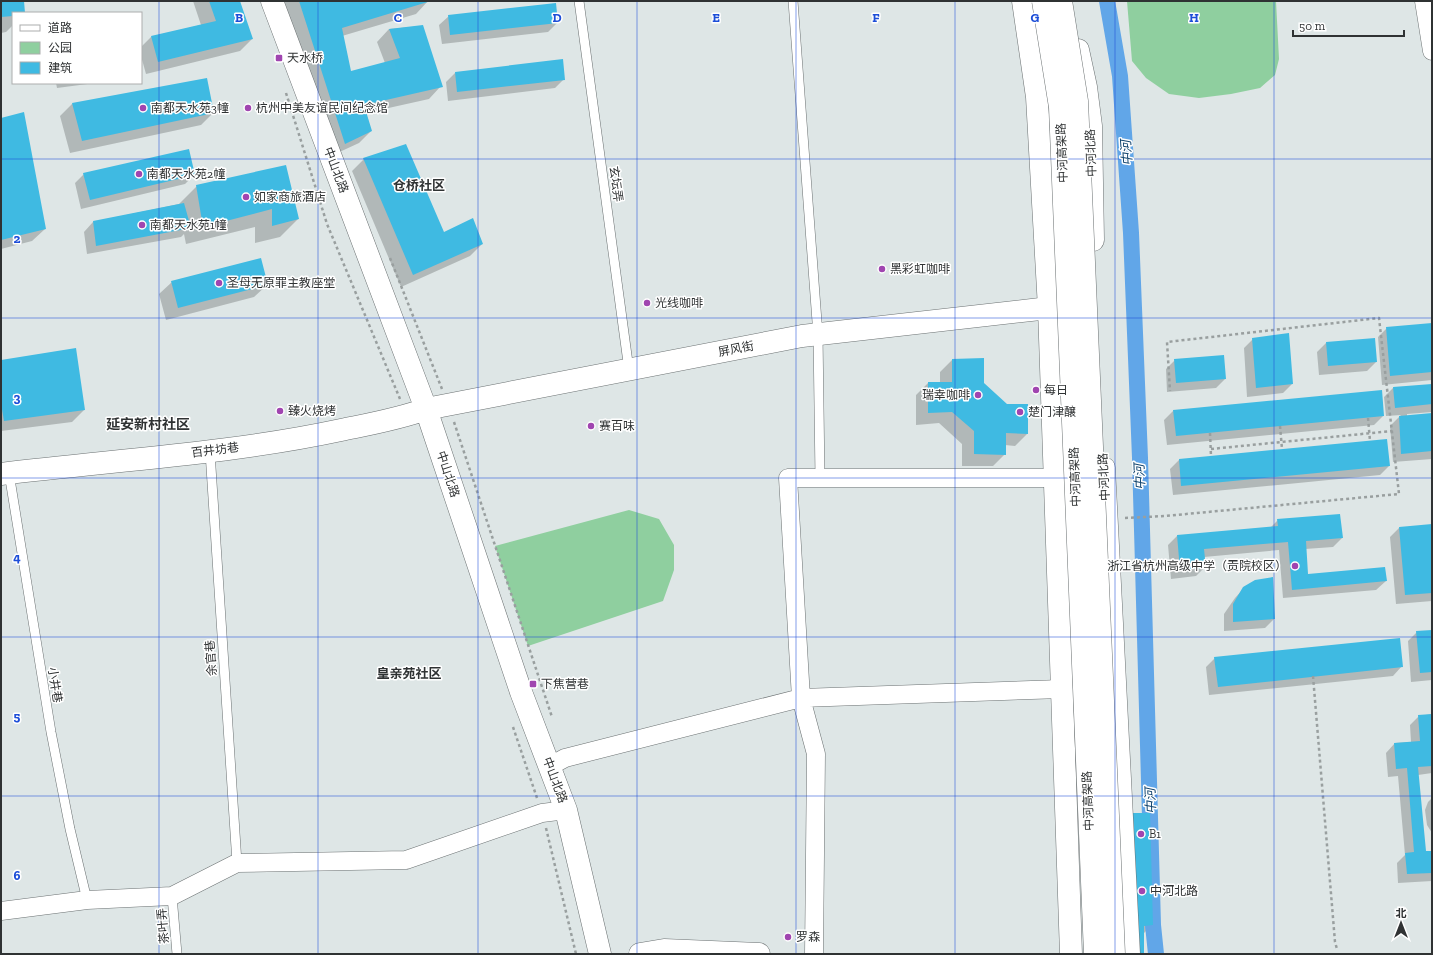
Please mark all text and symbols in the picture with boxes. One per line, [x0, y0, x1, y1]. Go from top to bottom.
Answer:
text: B [235, 10, 243, 25]
text: C [394, 10, 402, 25]
text: D [552, 10, 562, 25]
text: E [712, 10, 720, 25]
text: F [872, 10, 880, 25]
text: G [1031, 10, 1040, 25]
text: H [1189, 10, 1199, 25]
legend [12, 12, 142, 84]
scale bar [1293, 12, 1404, 38]
text: 50 m [1299, 19, 1326, 33]
text: 道路 [48, 21, 72, 35]
text: 公园 [48, 41, 72, 55]
place label: 天水桥 [287, 51, 323, 65]
marker: 天水桥 [274, 53, 284, 63]
text: 建筑 [48, 61, 72, 75]
place label: 南都天水苑3幢 [151, 101, 229, 115]
place label: 杭州中美友谊民间纪念馆 [256, 101, 388, 115]
marker: 南都天水苑3幢 [138, 103, 148, 113]
marker: 杭州中美友谊民间纪念馆 [243, 103, 253, 113]
street label: 中河高架路 [1054, 123, 1070, 183]
street label: 中河北路 [1083, 129, 1099, 177]
water label: 中河 [1118, 136, 1135, 166]
street label: 中山北路 [321, 145, 351, 195]
street label: 玄坛弄 [607, 165, 625, 203]
place label: 南都天水苑2幢 [147, 167, 225, 181]
marker: 南都天水苑2幢 [134, 169, 144, 179]
district label: 仓桥社区 [393, 178, 445, 193]
place label: 如家商旅酒店 [254, 190, 326, 204]
marker: 如家商旅酒店 [241, 192, 251, 202]
place label: 南都天水苑1幢 [150, 218, 227, 232]
marker: 南都天水苑1幢 [137, 220, 147, 230]
text: 2 [14, 231, 21, 246]
place label: 黑彩虹咖啡 [890, 262, 950, 276]
marker: 黑彩虹咖啡 [877, 264, 887, 274]
place label: 圣母无原罪主教座堂 [227, 276, 335, 290]
marker: 圣母无原罪主教座堂 [214, 278, 224, 288]
place label: 光线咖啡 [655, 296, 703, 310]
marker: 光线咖啡 [642, 298, 652, 308]
street label: 屏风街 [717, 339, 755, 359]
place label: 每日 [1044, 383, 1068, 397]
marker: 每日 [1031, 385, 1041, 395]
place label: 瑞幸咖啡 [922, 388, 970, 402]
text: 3 [14, 390, 21, 405]
marker: 瑞幸咖啡 [973, 390, 983, 400]
place label: 臻火烧烤 [288, 404, 336, 418]
place label: 楚门津醸 [1028, 405, 1076, 419]
marker: 臻火烧烤 [275, 406, 285, 416]
marker: 楚门津醸 [1015, 407, 1025, 417]
district label: 延安新村社区 [106, 416, 190, 433]
place label: 赛百味 [599, 419, 635, 433]
marker: 赛百味 [586, 421, 596, 431]
street label: 百井坊巷 [190, 440, 240, 460]
street label: 中河高架路 [1067, 447, 1083, 507]
street label: 中山北路 [434, 449, 462, 499]
street label: 中河北路 [1096, 453, 1112, 501]
water label: 中河 [1131, 461, 1147, 490]
text: 4 [13, 550, 21, 565]
place label: 浙江省杭州高级中学（贡院校区） [1107, 559, 1287, 573]
marker: 浙江省杭州高级中学（贡院校区） [1290, 561, 1300, 571]
street label: 余官巷 [203, 640, 219, 676]
street label: 小井巷 [45, 666, 65, 704]
district label: 皇亲苑社区 [376, 666, 442, 681]
place label: 下焦营巷 [541, 677, 589, 691]
marker: 下焦营巷 [528, 679, 538, 689]
text: 5 [14, 709, 21, 724]
street label: 中山北路 [540, 755, 570, 805]
street label: 中河高架路 [1080, 771, 1096, 831]
water label: 中河 [1142, 785, 1158, 814]
place label: B1 [1149, 827, 1161, 841]
marker: B1 [1136, 829, 1146, 839]
text: 6 [14, 868, 21, 883]
place label: 中河北路 [1150, 884, 1198, 898]
marker: 中河北路 [1137, 886, 1147, 896]
north arrow [1381, 903, 1421, 943]
street label: 茶叶弄 [154, 907, 172, 945]
text: 北 [1396, 907, 1407, 920]
place label: 罗森 [796, 930, 820, 944]
marker: 罗森 [783, 932, 793, 942]

